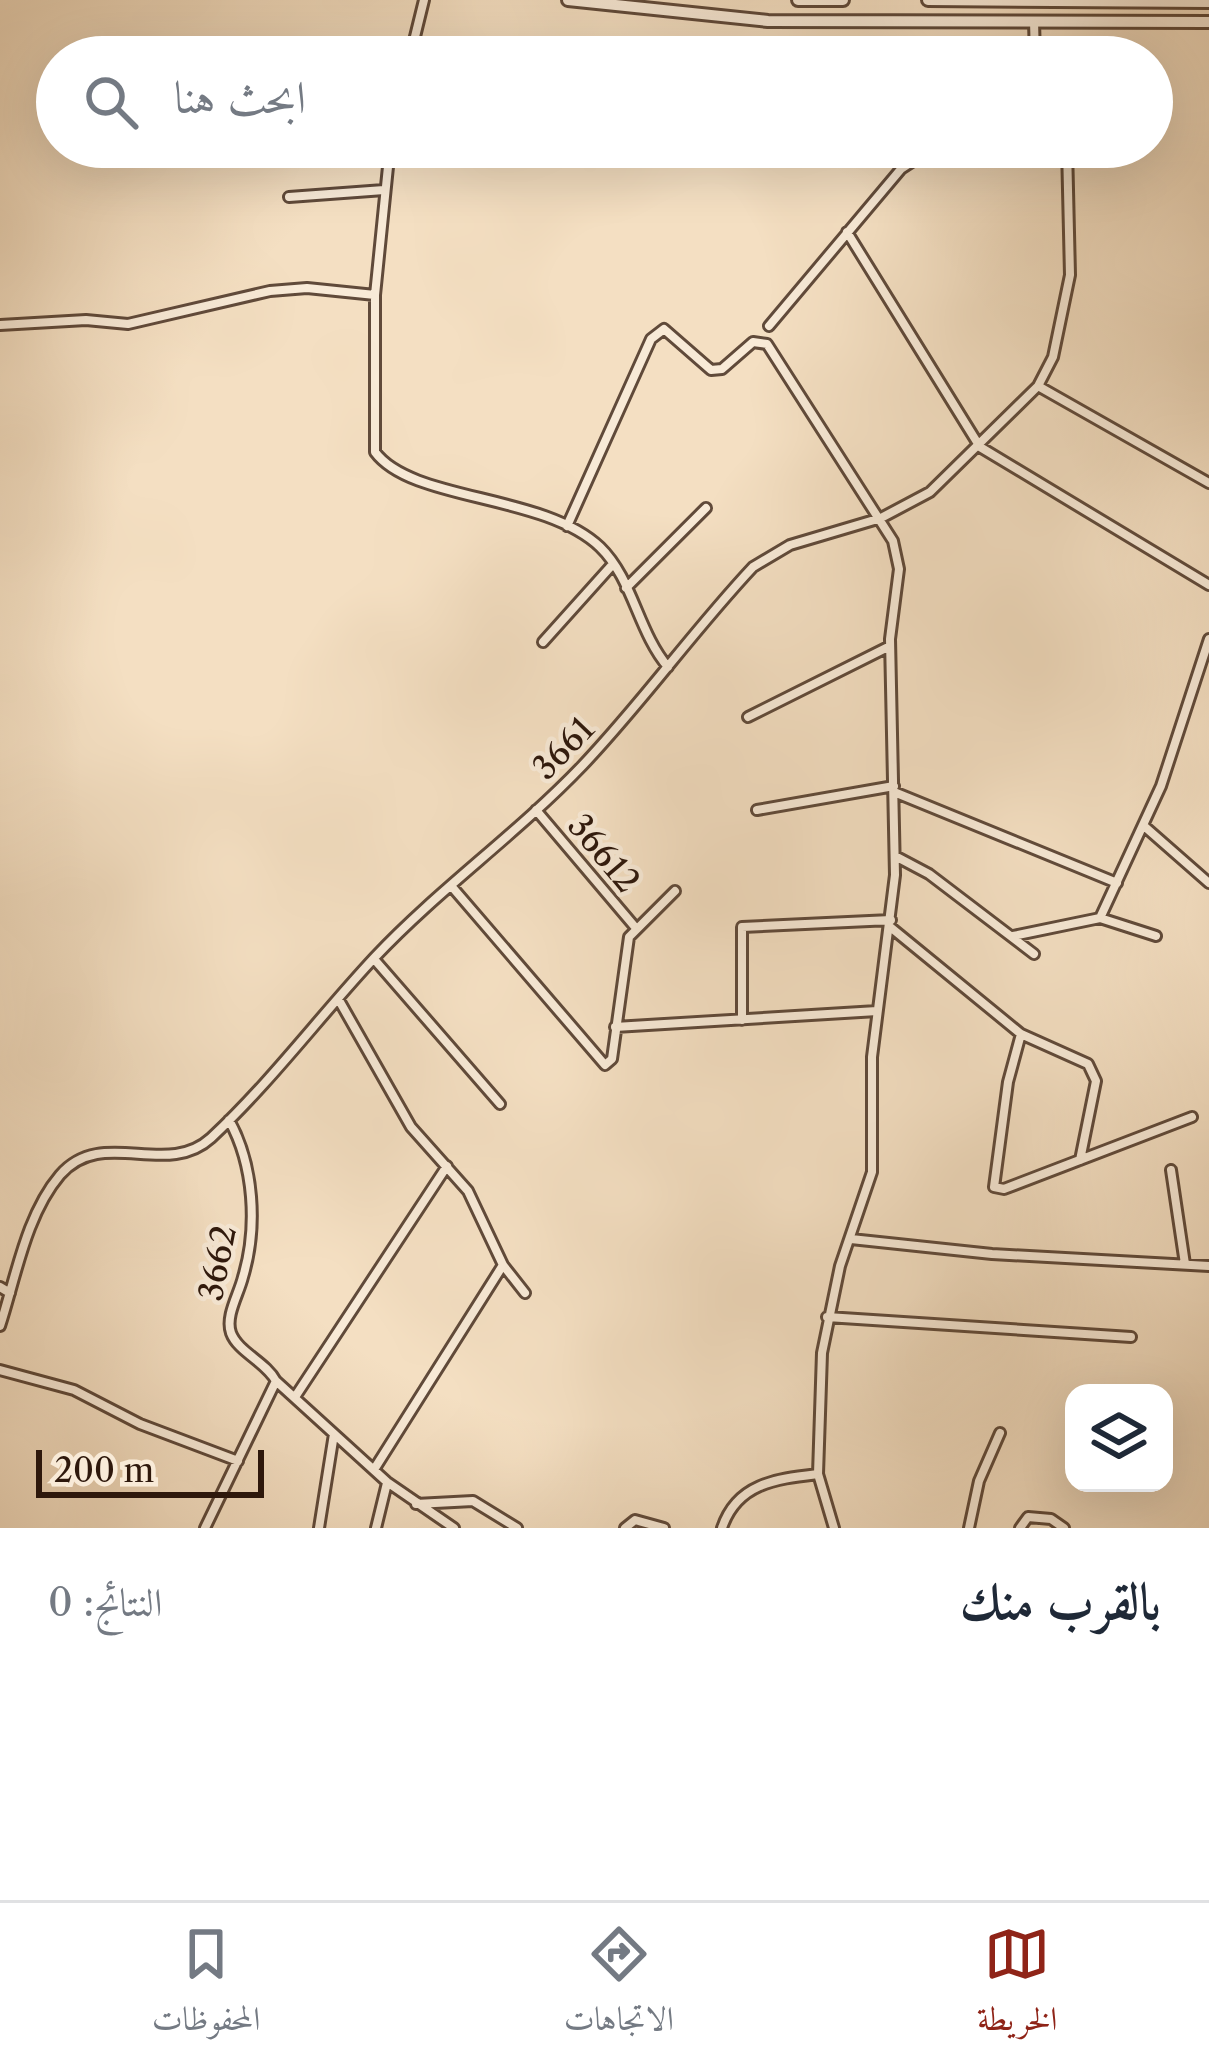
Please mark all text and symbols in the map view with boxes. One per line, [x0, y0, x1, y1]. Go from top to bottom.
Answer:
search box [36, 36, 1173, 168]
icon: search [78, 69, 144, 135]
text: ابحث هنا [174, 69, 306, 125]
street label: 3661 [524, 709, 603, 788]
street label: 36612 [559, 806, 648, 901]
street label: 3662 [190, 1222, 245, 1304]
map controls [1065, 1384, 1173, 1492]
button: layers [1065, 1384, 1173, 1492]
scale bar [36, 1444, 264, 1497]
text: 200 m [54, 1450, 154, 1491]
text: بالقرب منك [960, 1570, 1161, 1632]
text: النتائج: 0 [48, 1578, 163, 1626]
tab: المحفوظات [152, 1921, 260, 2051]
tab: الاتجاهات [564, 1921, 674, 2051]
tab: الخريطة [977, 1921, 1057, 2051]

